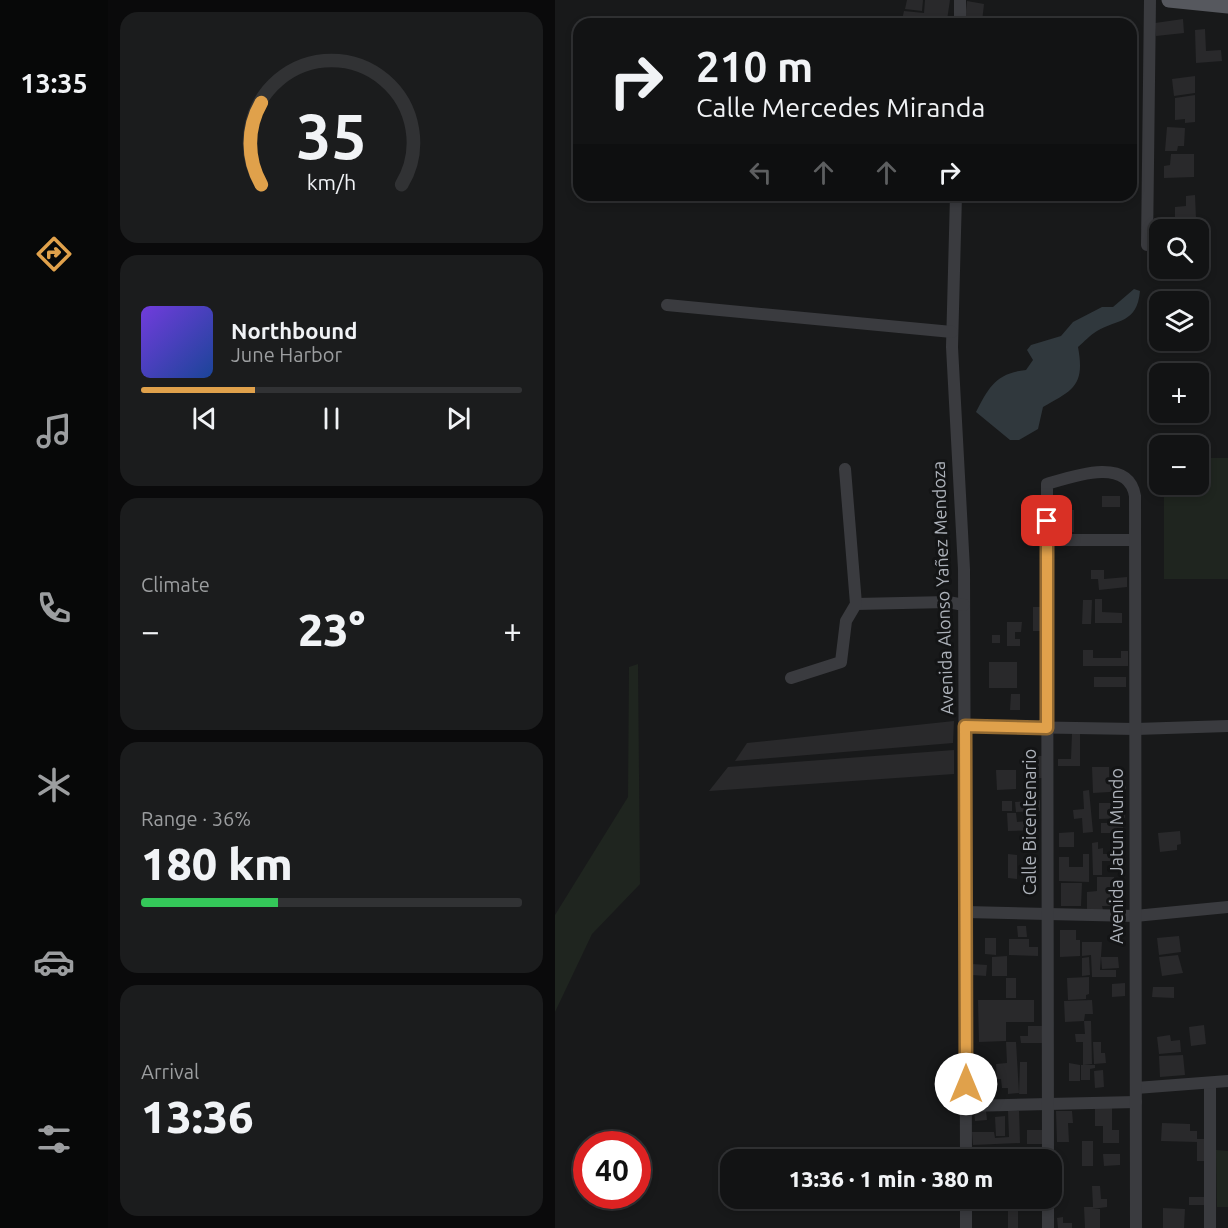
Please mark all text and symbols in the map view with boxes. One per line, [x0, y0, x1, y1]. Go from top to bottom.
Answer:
icon: right [597, 42, 675, 120]
text: 210 m [696, 43, 813, 90]
text: 13:35 [20, 68, 88, 98]
text: Calle Mercedes Miranda [696, 92, 985, 122]
text: 35 [296, 101, 367, 171]
icon: left [744, 156, 777, 189]
icon: ahead [807, 156, 840, 189]
icon: ahead [870, 156, 903, 189]
icon: right [933, 156, 966, 189]
text: km/h [307, 170, 356, 194]
map controls [1149, 219, 1209, 495]
button: search [1149, 219, 1209, 279]
icon: directions [33, 233, 75, 275]
button: layers [1149, 291, 1209, 351]
text: Northbound [231, 318, 357, 343]
text: June Harbor [231, 343, 342, 366]
button: + [1149, 363, 1209, 423]
icon: previous [188, 402, 221, 435]
icon: pause [315, 402, 348, 435]
icon: next [442, 402, 475, 435]
icon: music [33, 410, 75, 452]
button: − [1149, 435, 1209, 495]
street label: Avenida Alonso Yañez Mendoza [928, 461, 956, 715]
pin [1021, 495, 1072, 546]
icon: arrive [1030, 504, 1063, 537]
text: Climate [141, 573, 210, 596]
icon: phone [33, 587, 75, 629]
text: 23° [298, 604, 365, 655]
text: − [141, 612, 160, 649]
text: + [503, 612, 522, 649]
street label: Calle Bicentenario [1019, 749, 1039, 895]
icon: climate [33, 764, 75, 806]
street label: Avenida Jatun Mundo [1106, 768, 1126, 944]
text: Range · 36% [141, 807, 251, 830]
text: 180 km [141, 838, 293, 889]
icon: car [33, 941, 75, 983]
position arrow [934, 1052, 998, 1116]
text: Arrival [141, 1060, 199, 1083]
text: 13:36 [141, 1091, 254, 1142]
icon: filters [33, 1118, 75, 1160]
speed limit sign: 40 [573, 1131, 651, 1209]
text: 13:36 · 1 min · 380 m [789, 1166, 993, 1191]

